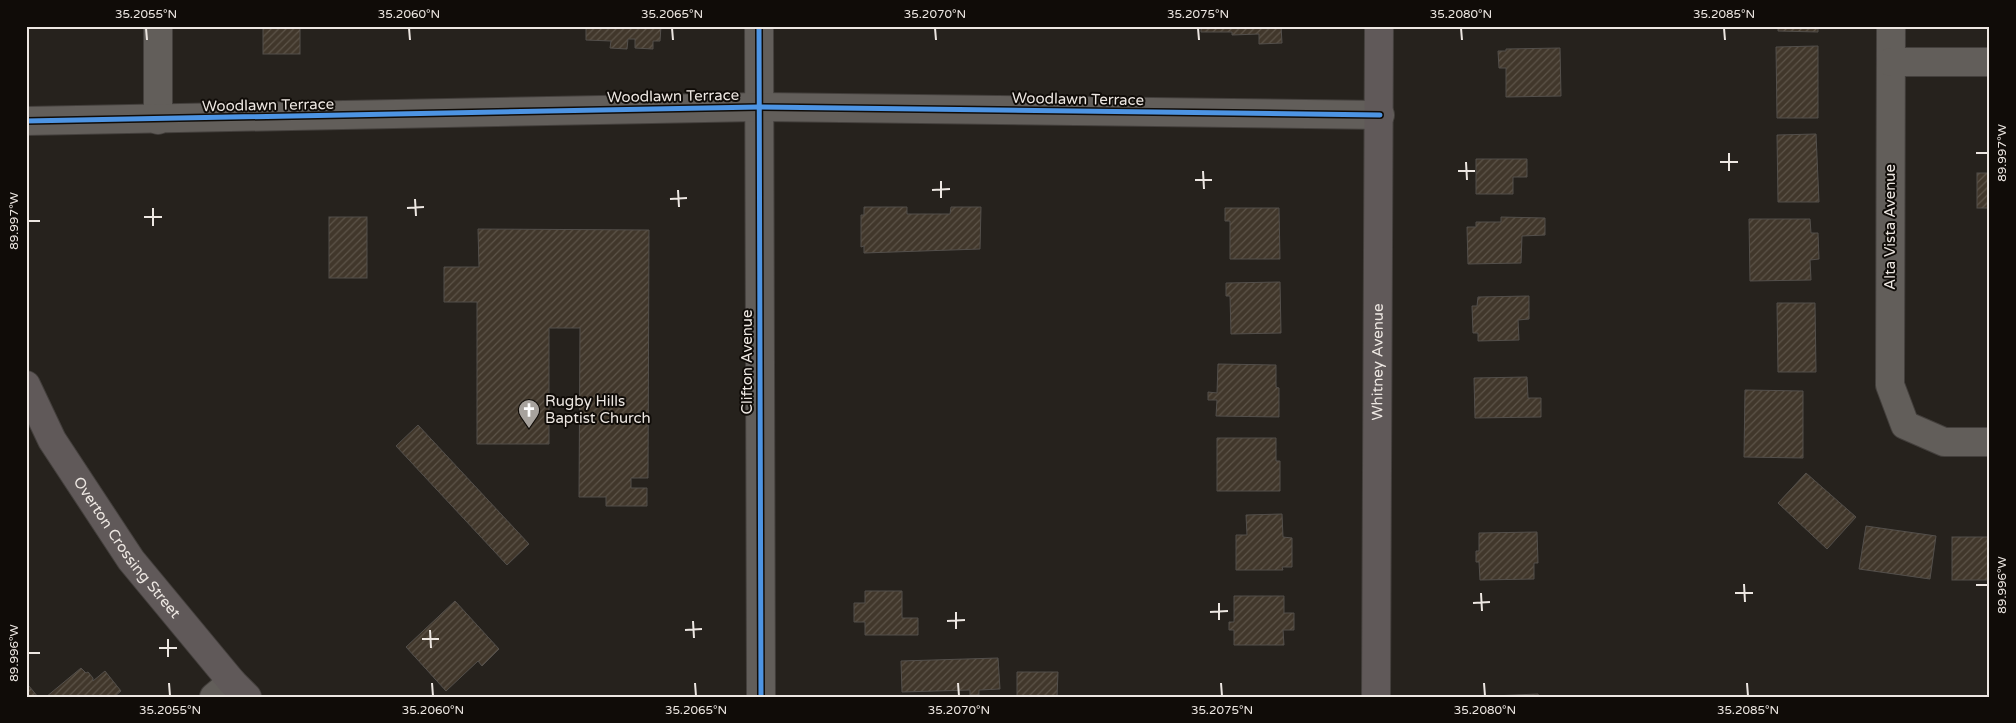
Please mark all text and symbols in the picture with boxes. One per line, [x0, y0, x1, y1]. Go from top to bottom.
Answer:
text: 35.2055°N [115, 7, 177, 21]
text: 35.2060°N [378, 7, 440, 21]
text: 35.2065°N [641, 7, 703, 21]
text: 35.2070°N [904, 7, 966, 21]
text: 35.2075°N [1167, 7, 1229, 21]
text: 35.2080°N [1430, 7, 1492, 21]
text: 35.2085°N [1693, 7, 1755, 21]
street label: Woodlawn Terrace [607, 86, 739, 106]
street label: Woodlawn Terrace [1012, 89, 1144, 109]
street label: Woodlawn Terrace [202, 95, 334, 115]
text: 89.997°W [1995, 124, 2009, 182]
street label: Alta Vista Avenue [1881, 164, 1899, 290]
text: 89.997°W [7, 192, 21, 250]
street label: Whitney Avenue [1368, 303, 1387, 421]
street label: Clifton Avenue [738, 310, 756, 414]
place label: Rugby Hills Baptist Church [545, 392, 651, 427]
church icon: Rugby Hills Baptist Church [517, 398, 541, 429]
street label: Overton Crossing Street [70, 473, 185, 622]
text: 89.996°W [1995, 556, 2009, 614]
text: 89.996°W [7, 624, 21, 682]
text: 35.2055°N [139, 703, 201, 717]
text: 35.2060°N [402, 703, 464, 717]
text: 35.2065°N [665, 703, 727, 717]
text: 35.2070°N [928, 703, 990, 717]
text: 35.2075°N [1191, 703, 1253, 717]
text: 35.2080°N [1454, 703, 1516, 717]
text: 35.2085°N [1717, 703, 1779, 717]

